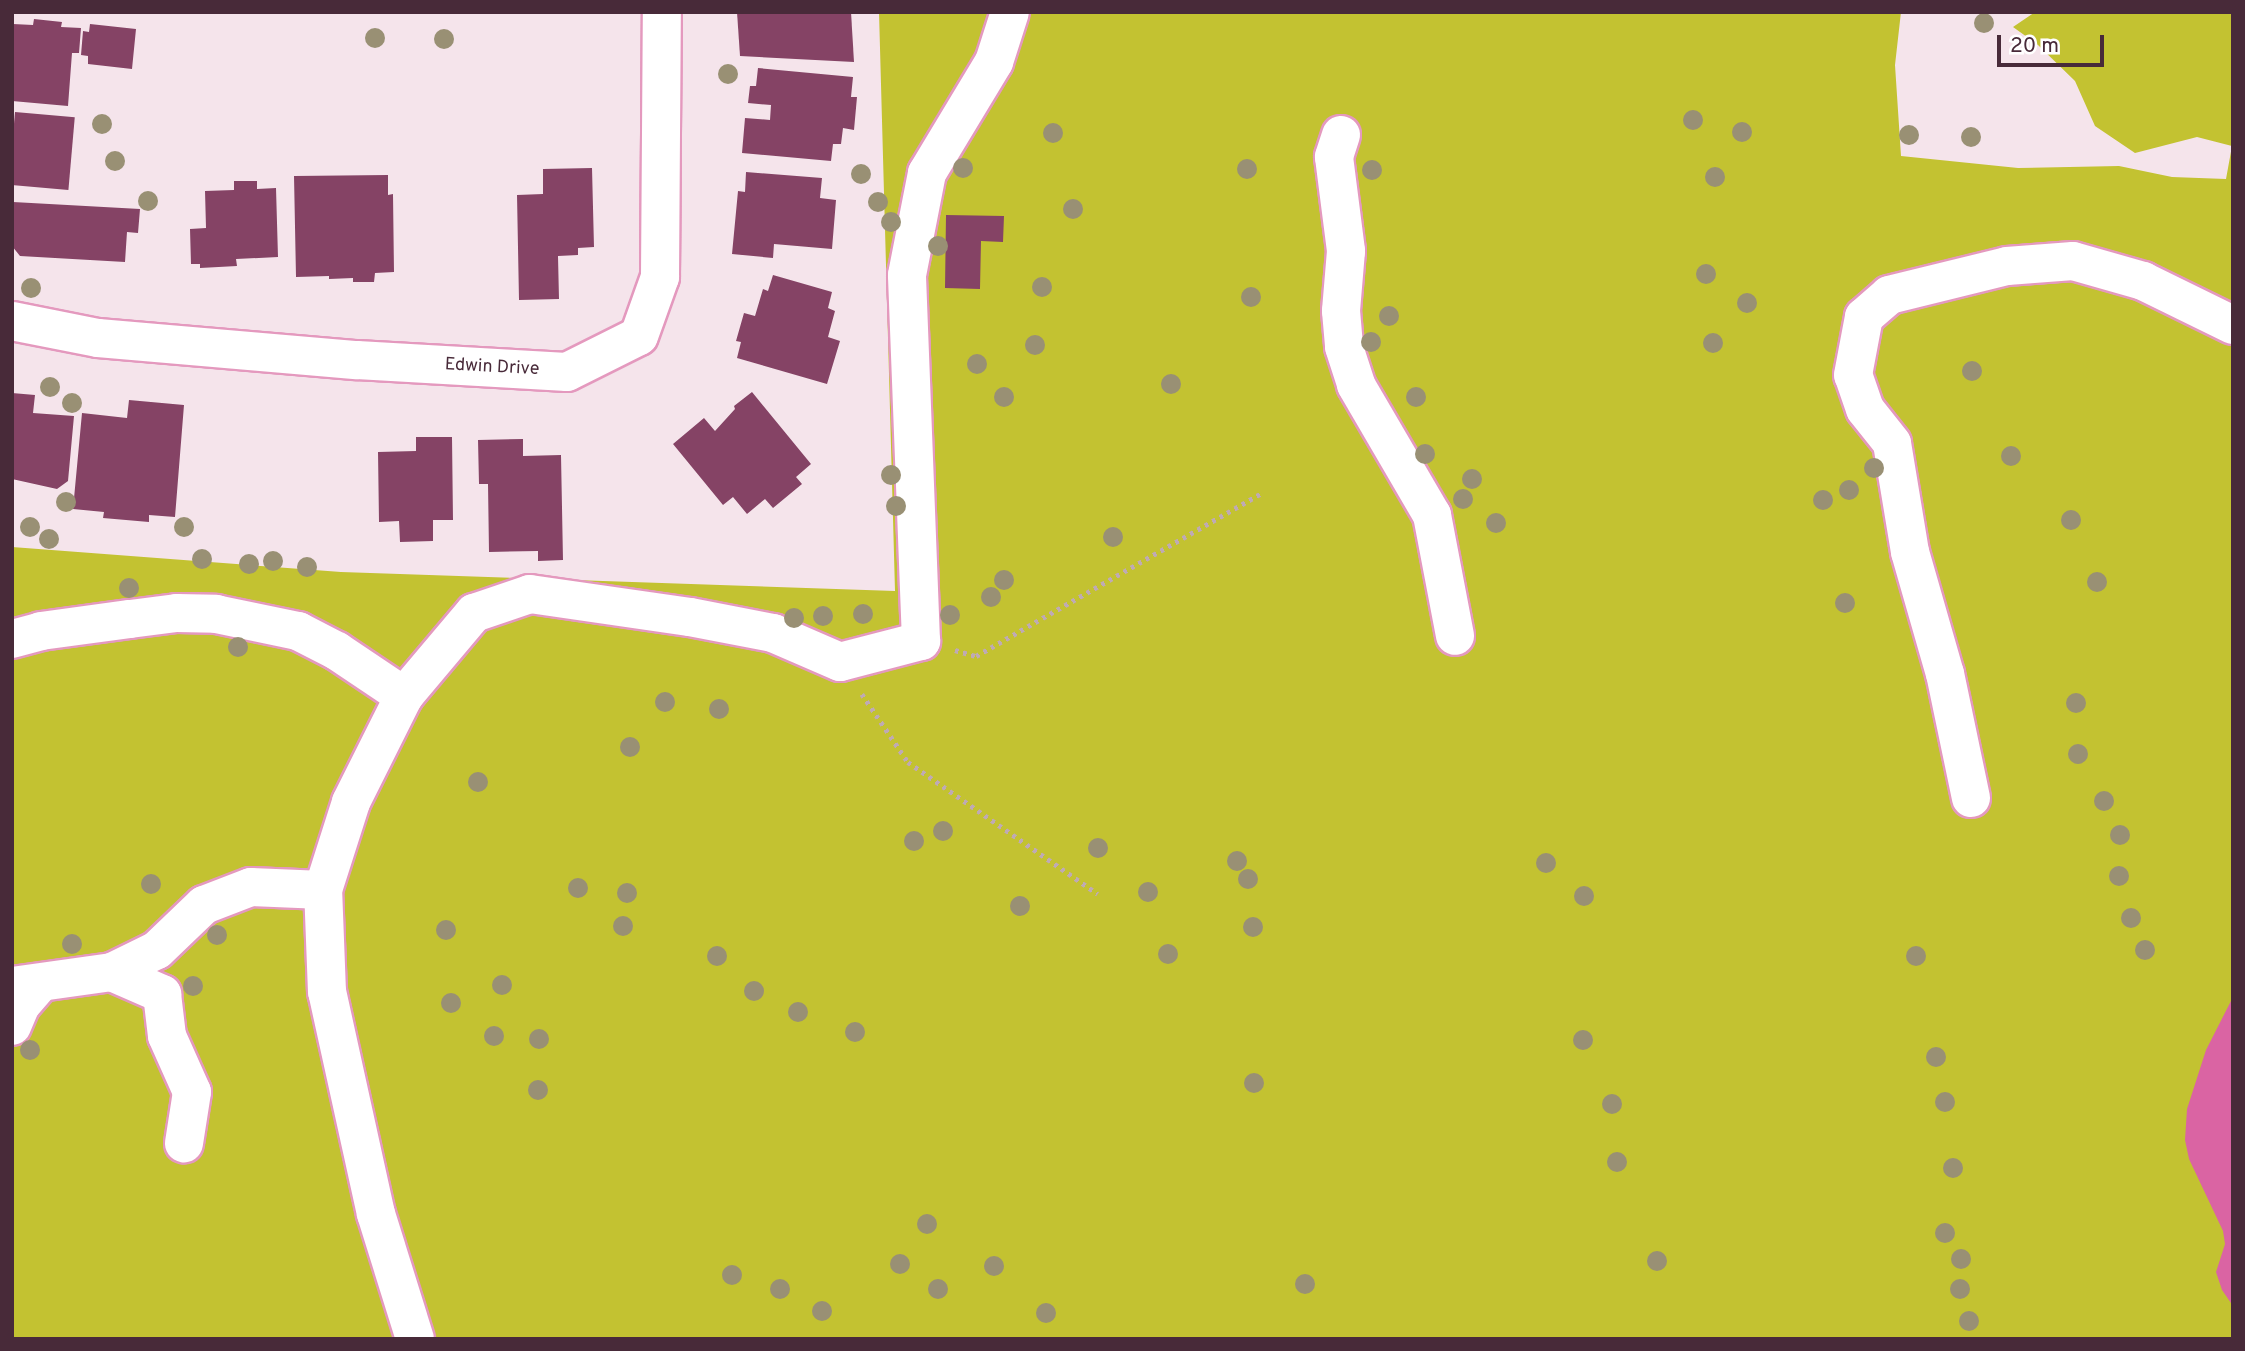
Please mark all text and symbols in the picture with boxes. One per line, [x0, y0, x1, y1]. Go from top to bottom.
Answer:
scale bar [2000, 21, 2107, 65]
text: 20 m [2010, 33, 2059, 60]
street label: Edwin Drive [444, 355, 540, 381]

